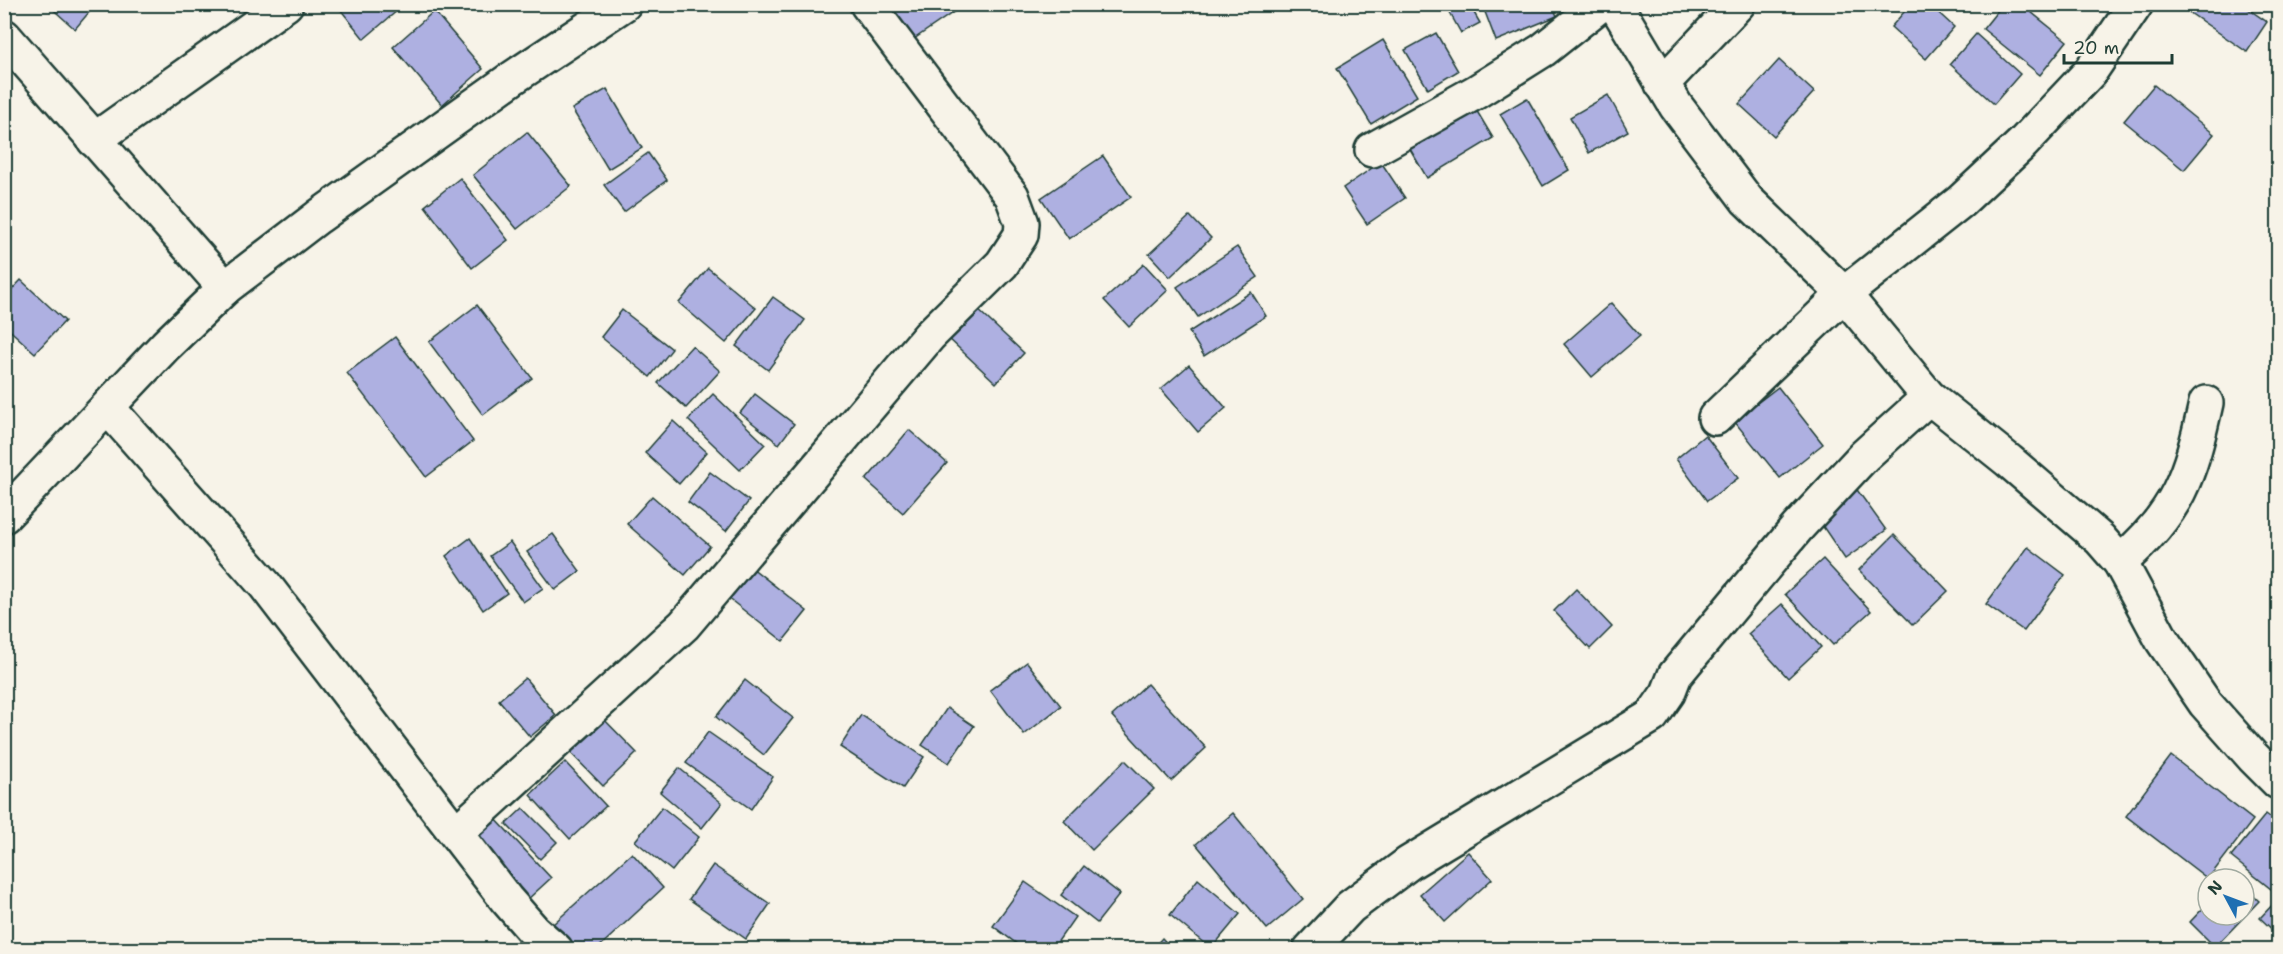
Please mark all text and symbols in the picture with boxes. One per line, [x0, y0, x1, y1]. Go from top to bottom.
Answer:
scale bar [2064, 27, 2172, 65]
text: 20 m [2073, 36, 2119, 60]
north arrow [2196, 867, 2256, 927]
text: N [2203, 876, 2227, 899]

